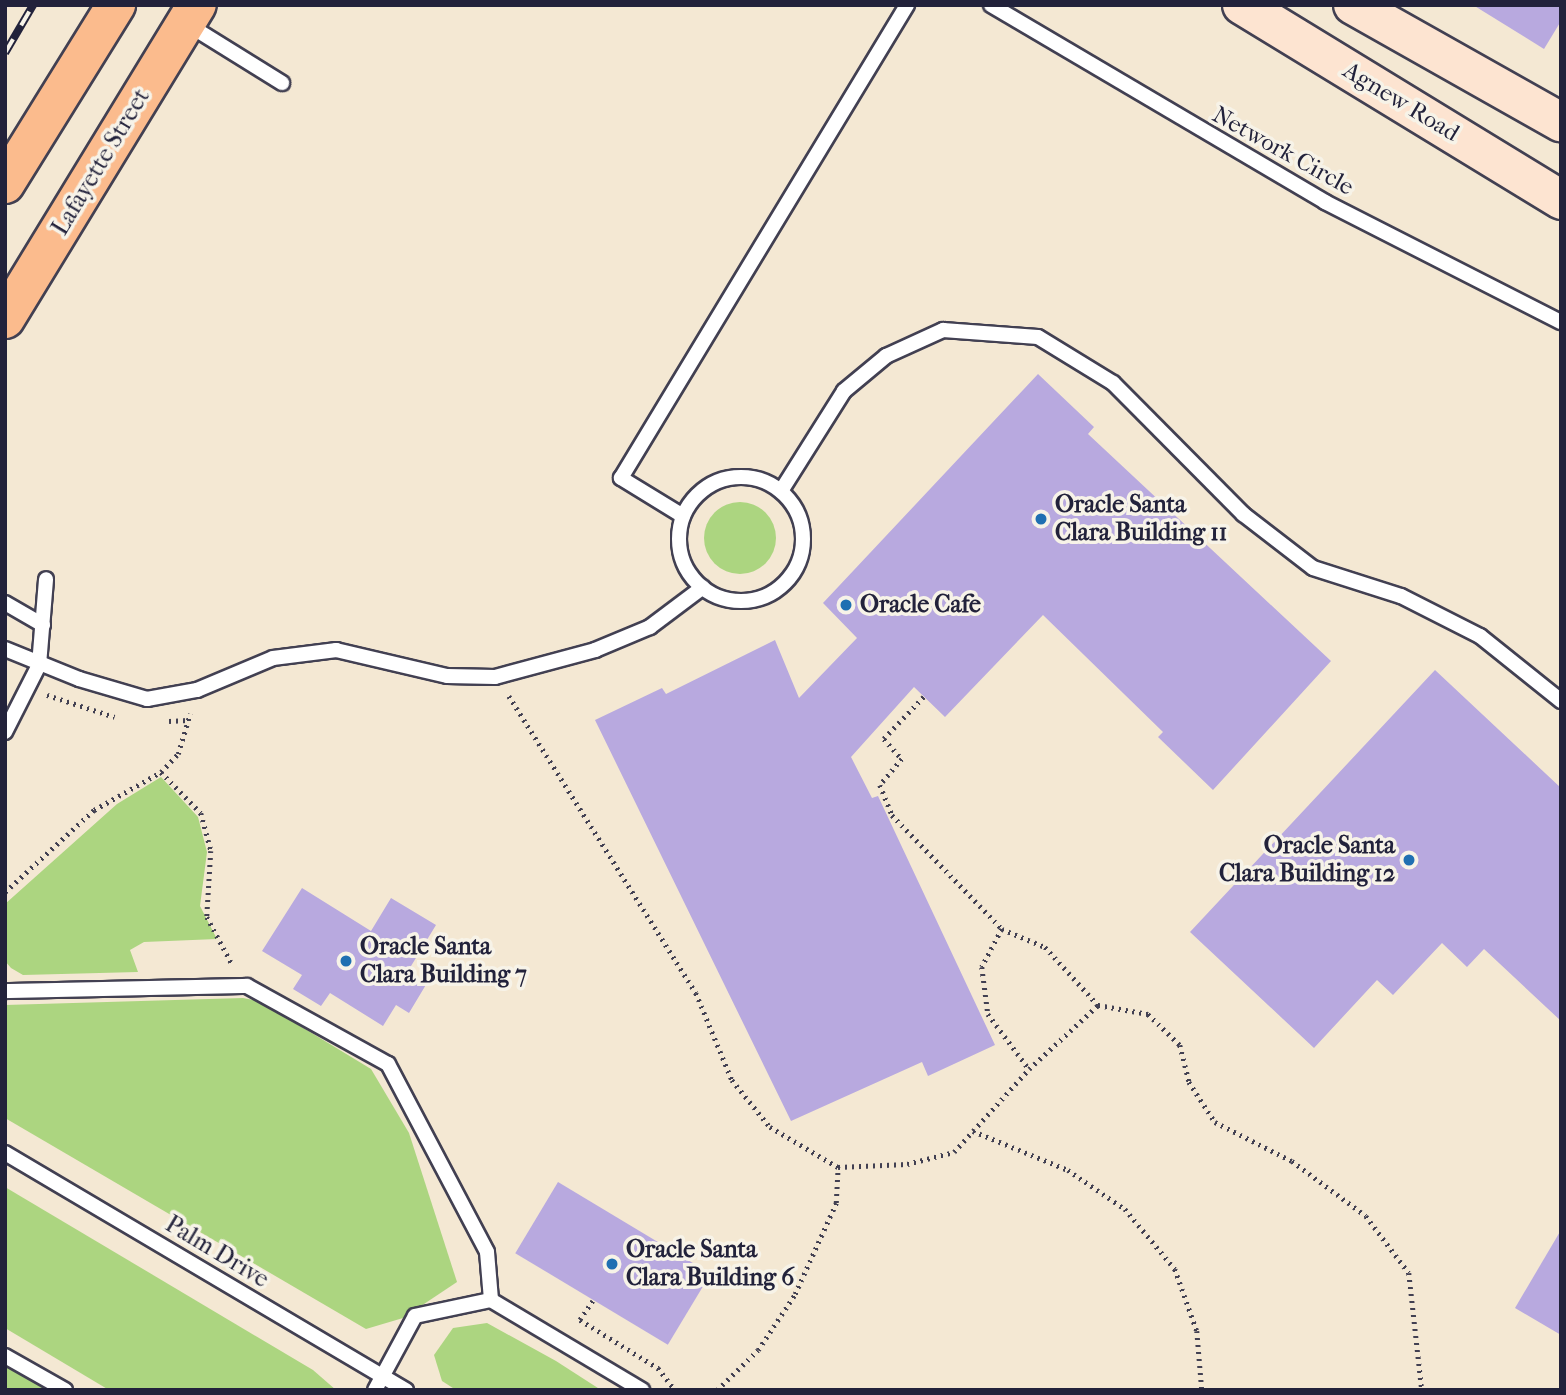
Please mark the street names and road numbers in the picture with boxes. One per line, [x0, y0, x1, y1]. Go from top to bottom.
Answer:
street label: Agnew Road [1338, 56, 1464, 148]
street label: Lafayette Street [46, 83, 156, 241]
street label: Network Circle [1207, 100, 1359, 202]
street label: Palm Drive [160, 1210, 274, 1294]

